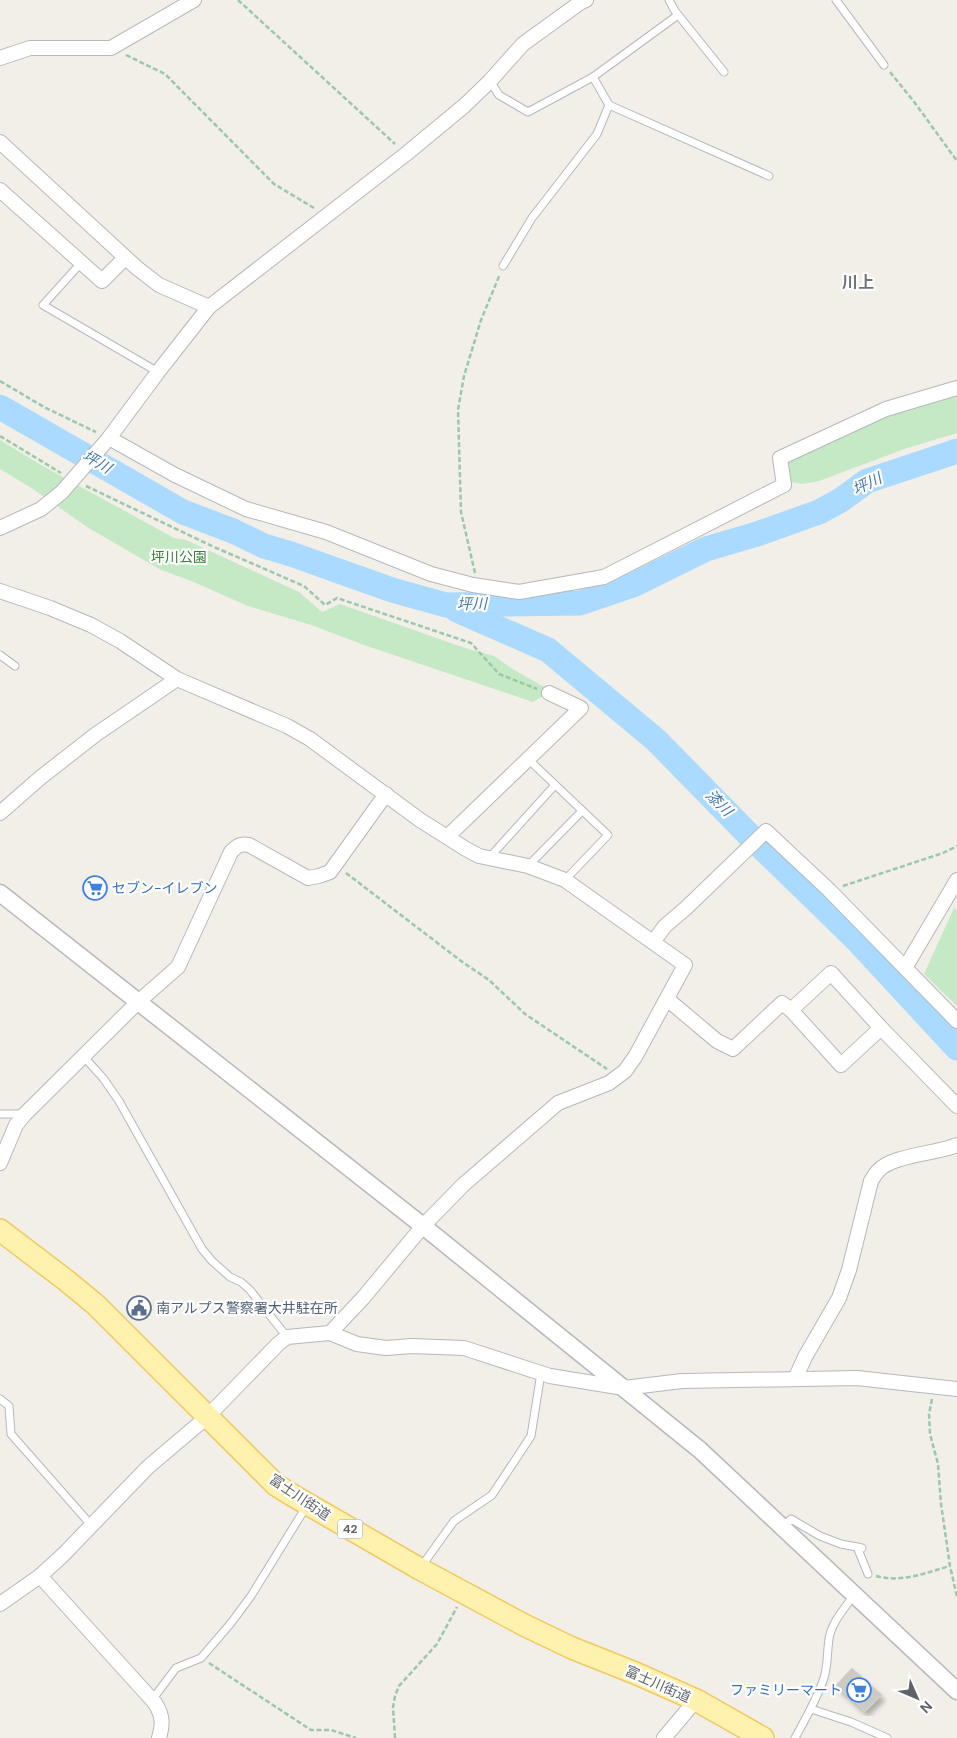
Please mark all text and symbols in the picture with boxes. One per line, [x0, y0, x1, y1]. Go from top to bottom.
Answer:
district label: 川上 [842, 272, 874, 293]
water label: 坪川 [79, 446, 117, 479]
water label: 坪川 [849, 468, 887, 500]
park label: 坪川公園 [151, 548, 207, 566]
water label: 坪川 [457, 594, 489, 614]
water label: 漆川 [701, 785, 738, 822]
supermarket icon: セブン-イレブン [82, 875, 108, 901]
place label: セブン-イレブン [112, 879, 218, 897]
public building icon: 南アルプス警察署大井駐在所 [126, 1295, 152, 1321]
place label: 南アルプス警察署大井駐在所 [156, 1299, 338, 1317]
street label: 富士川街道 [266, 1470, 334, 1524]
road number: 42 [338, 1520, 362, 1538]
street label: 富士川街道 [622, 1662, 694, 1706]
north arrow [892, 1673, 942, 1723]
supermarket icon: ファミリーマート [846, 1677, 872, 1703]
place label: ファミリーマート [730, 1681, 842, 1699]
text: N [916, 1697, 936, 1717]

